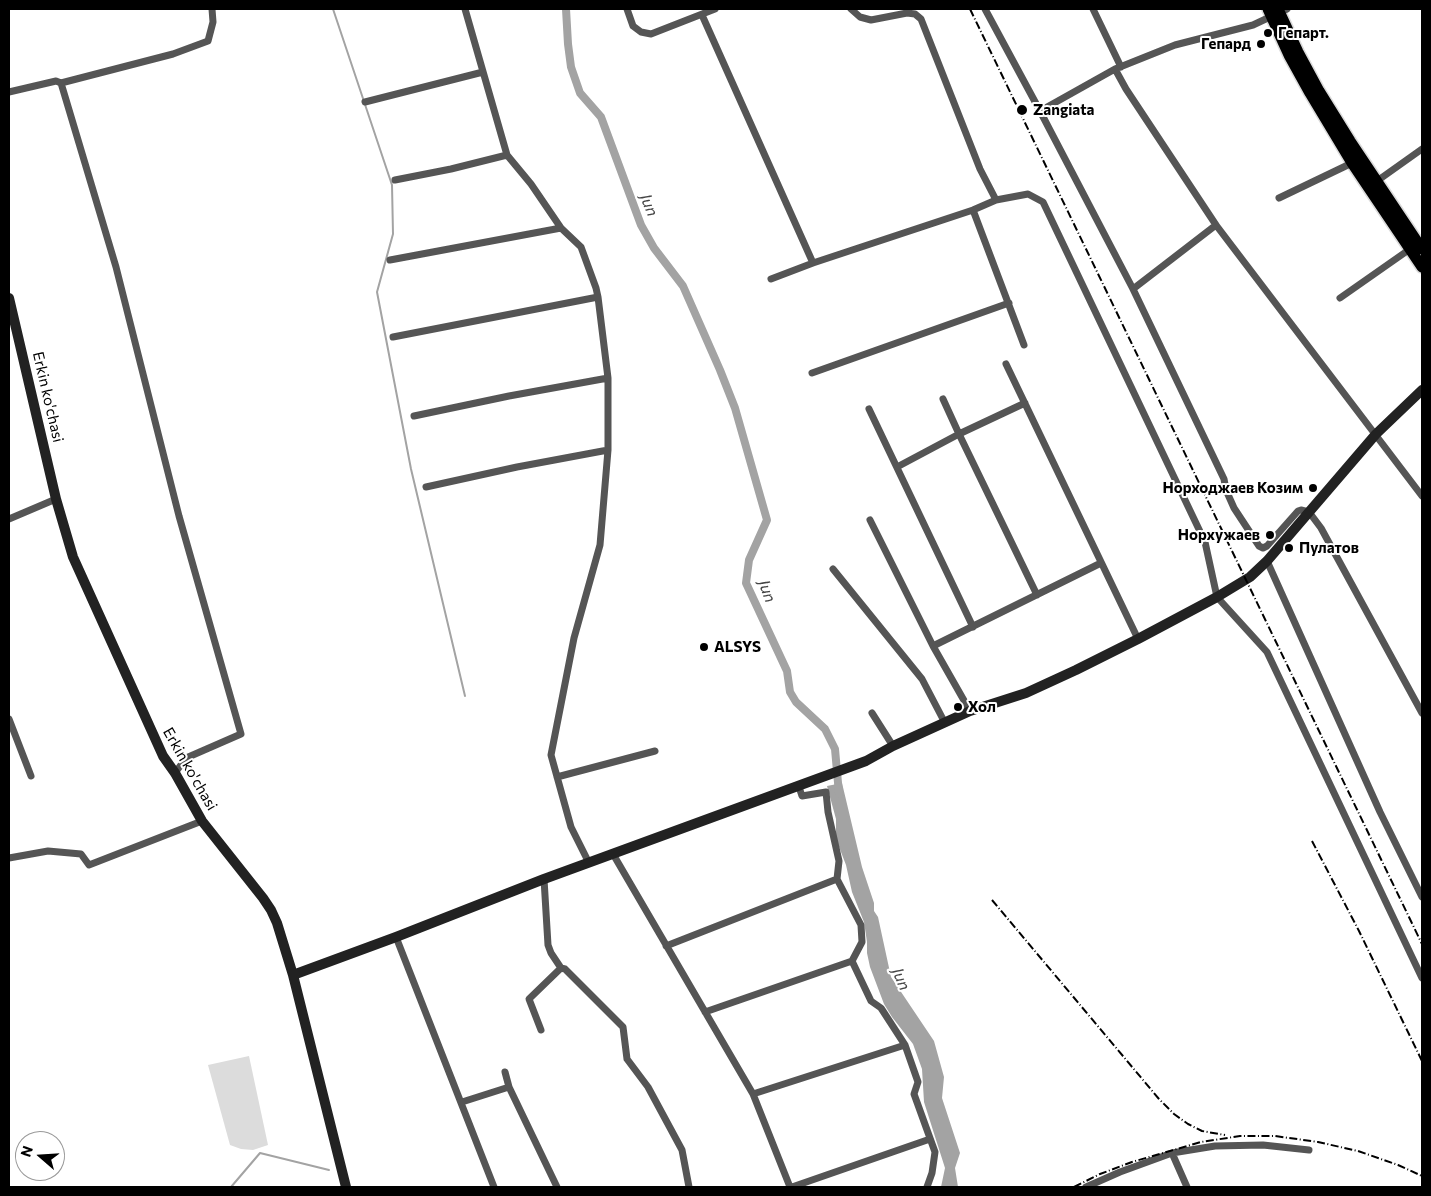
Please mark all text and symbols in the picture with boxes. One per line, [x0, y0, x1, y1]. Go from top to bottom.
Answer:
place label: Гепарт. [1278, 24, 1329, 42]
marker: Гепарт. [1262, 27, 1274, 39]
place label: Гепард [1201, 35, 1251, 53]
marker: Гепард [1255, 38, 1267, 50]
place label: Zangiata [1033, 101, 1094, 119]
marker: Zangiata [1015, 103, 1029, 117]
water label: Jun [636, 191, 662, 219]
street label: Erkin ko'chasi [29, 350, 67, 444]
place label: Норходжаев Козим [1162, 479, 1303, 497]
marker: Норходжаев Козим [1307, 482, 1319, 494]
place label: Норхужаев [1178, 526, 1260, 544]
marker: Норхужаев [1264, 529, 1276, 541]
place label: Пулатов [1299, 539, 1359, 557]
marker: Пулатов [1283, 542, 1295, 554]
water label: Jun [754, 577, 780, 605]
place label: ALSYS [714, 638, 761, 656]
marker: ALSYS [698, 641, 710, 653]
place label: Хол [968, 698, 996, 716]
marker: Хол [952, 701, 964, 713]
street label: Erkin ko'chasi [159, 724, 221, 814]
water label: Jun [888, 965, 914, 993]
north arrow [15, 1131, 65, 1181]
text: N [17, 1144, 36, 1159]

